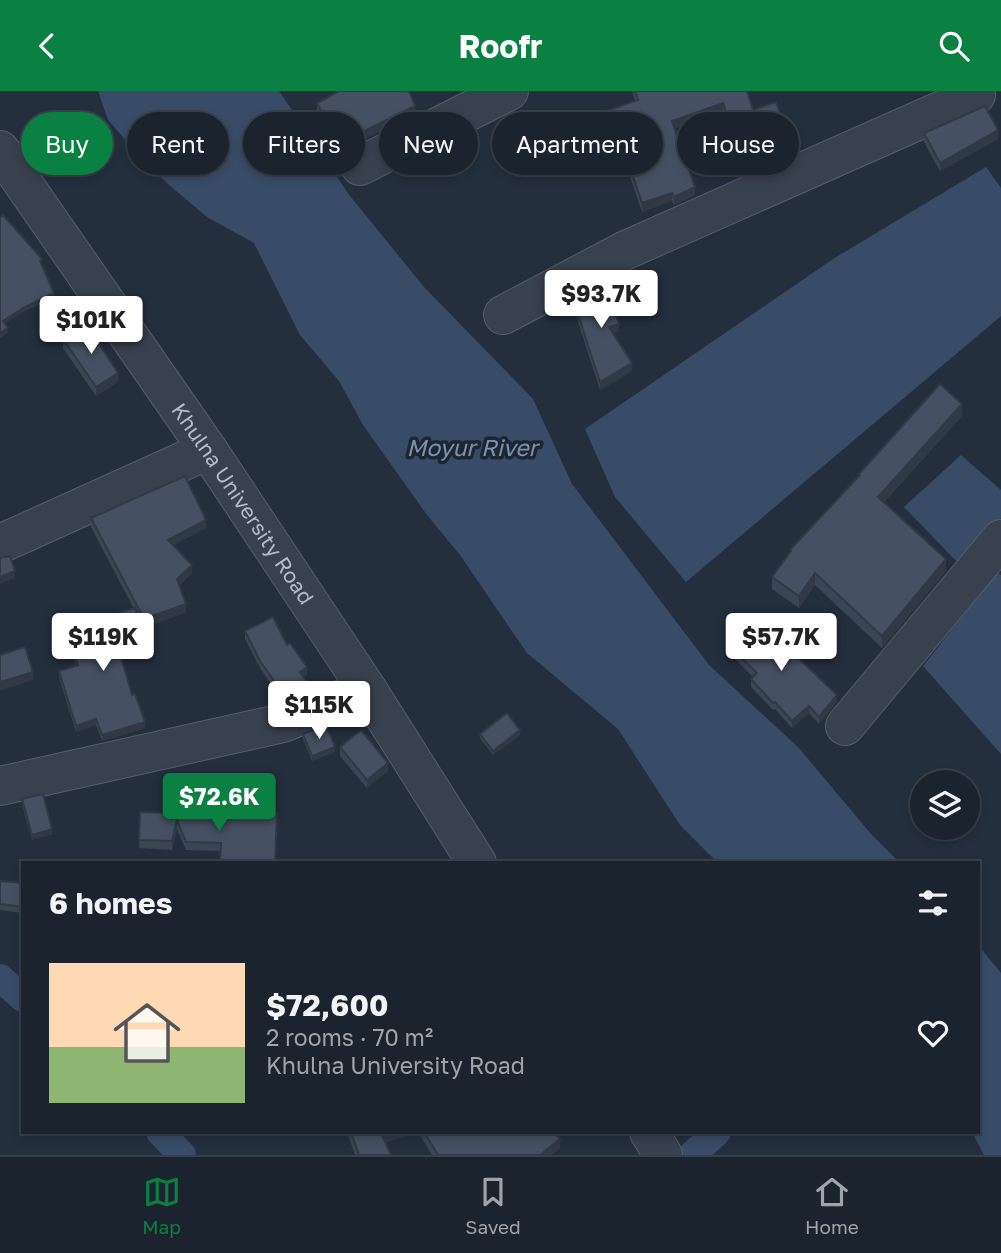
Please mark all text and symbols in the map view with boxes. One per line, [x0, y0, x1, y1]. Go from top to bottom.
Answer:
icon: back [28, 27, 66, 65]
text: Roofr [458, 27, 543, 65]
icon: search [935, 27, 973, 65]
chip: Buy [21, 112, 113, 175]
chip: Rent [127, 112, 229, 175]
chip: Filters [243, 112, 365, 175]
chip: New [379, 112, 478, 175]
chip: Apartment [492, 112, 663, 175]
chip: House [677, 112, 799, 175]
pin: $93.7K [544, 271, 658, 330]
text: $93.7K [561, 279, 641, 307]
pin: $101K [42, 296, 140, 356]
text: $101K [56, 305, 126, 333]
street label: Khulna University Road [166, 398, 320, 609]
water label: Moyur River [406, 433, 541, 461]
pin: $119K [54, 613, 152, 673]
pin: $57.7K [724, 613, 838, 673]
text: $119K [68, 622, 138, 650]
text: $57.7K [742, 622, 820, 650]
pin: $115K [270, 681, 368, 741]
text: $115K [284, 690, 354, 718]
map controls [910, 770, 980, 840]
button: layers [910, 770, 980, 840]
pin: $72.6K [162, 773, 276, 833]
text: $72.6K [179, 782, 259, 810]
icon: filters [914, 884, 952, 922]
text: 6 homes [49, 885, 172, 921]
text: $72,600 [266, 987, 388, 1023]
icon: home [105, 991, 189, 1075]
icon: heart [914, 1014, 952, 1052]
text: 2 rooms · 70 m² [266, 1023, 433, 1051]
text: Khulna University Road [266, 1051, 525, 1079]
tab: Map [142, 1173, 181, 1238]
tab: Saved [465, 1173, 521, 1238]
tab: Home [805, 1173, 859, 1238]

